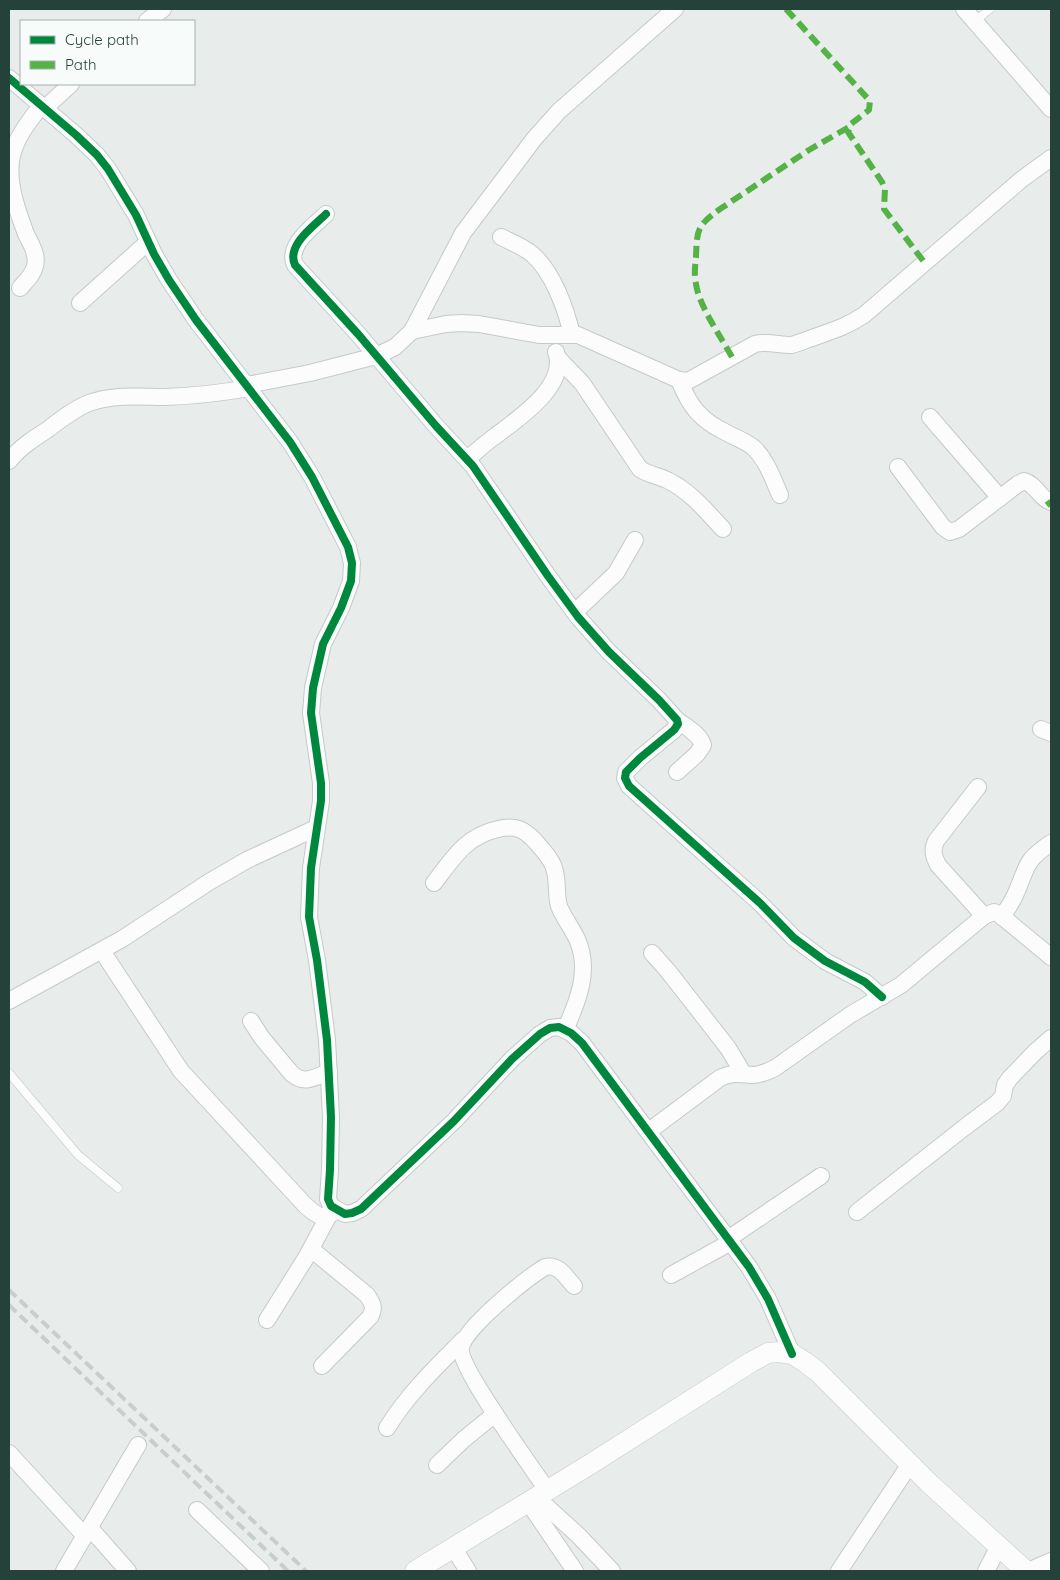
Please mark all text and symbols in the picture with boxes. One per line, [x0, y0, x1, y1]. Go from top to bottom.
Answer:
legend [20, 20, 195, 85]
text: Cycle path [65, 30, 139, 49]
text: Path [65, 55, 97, 74]

